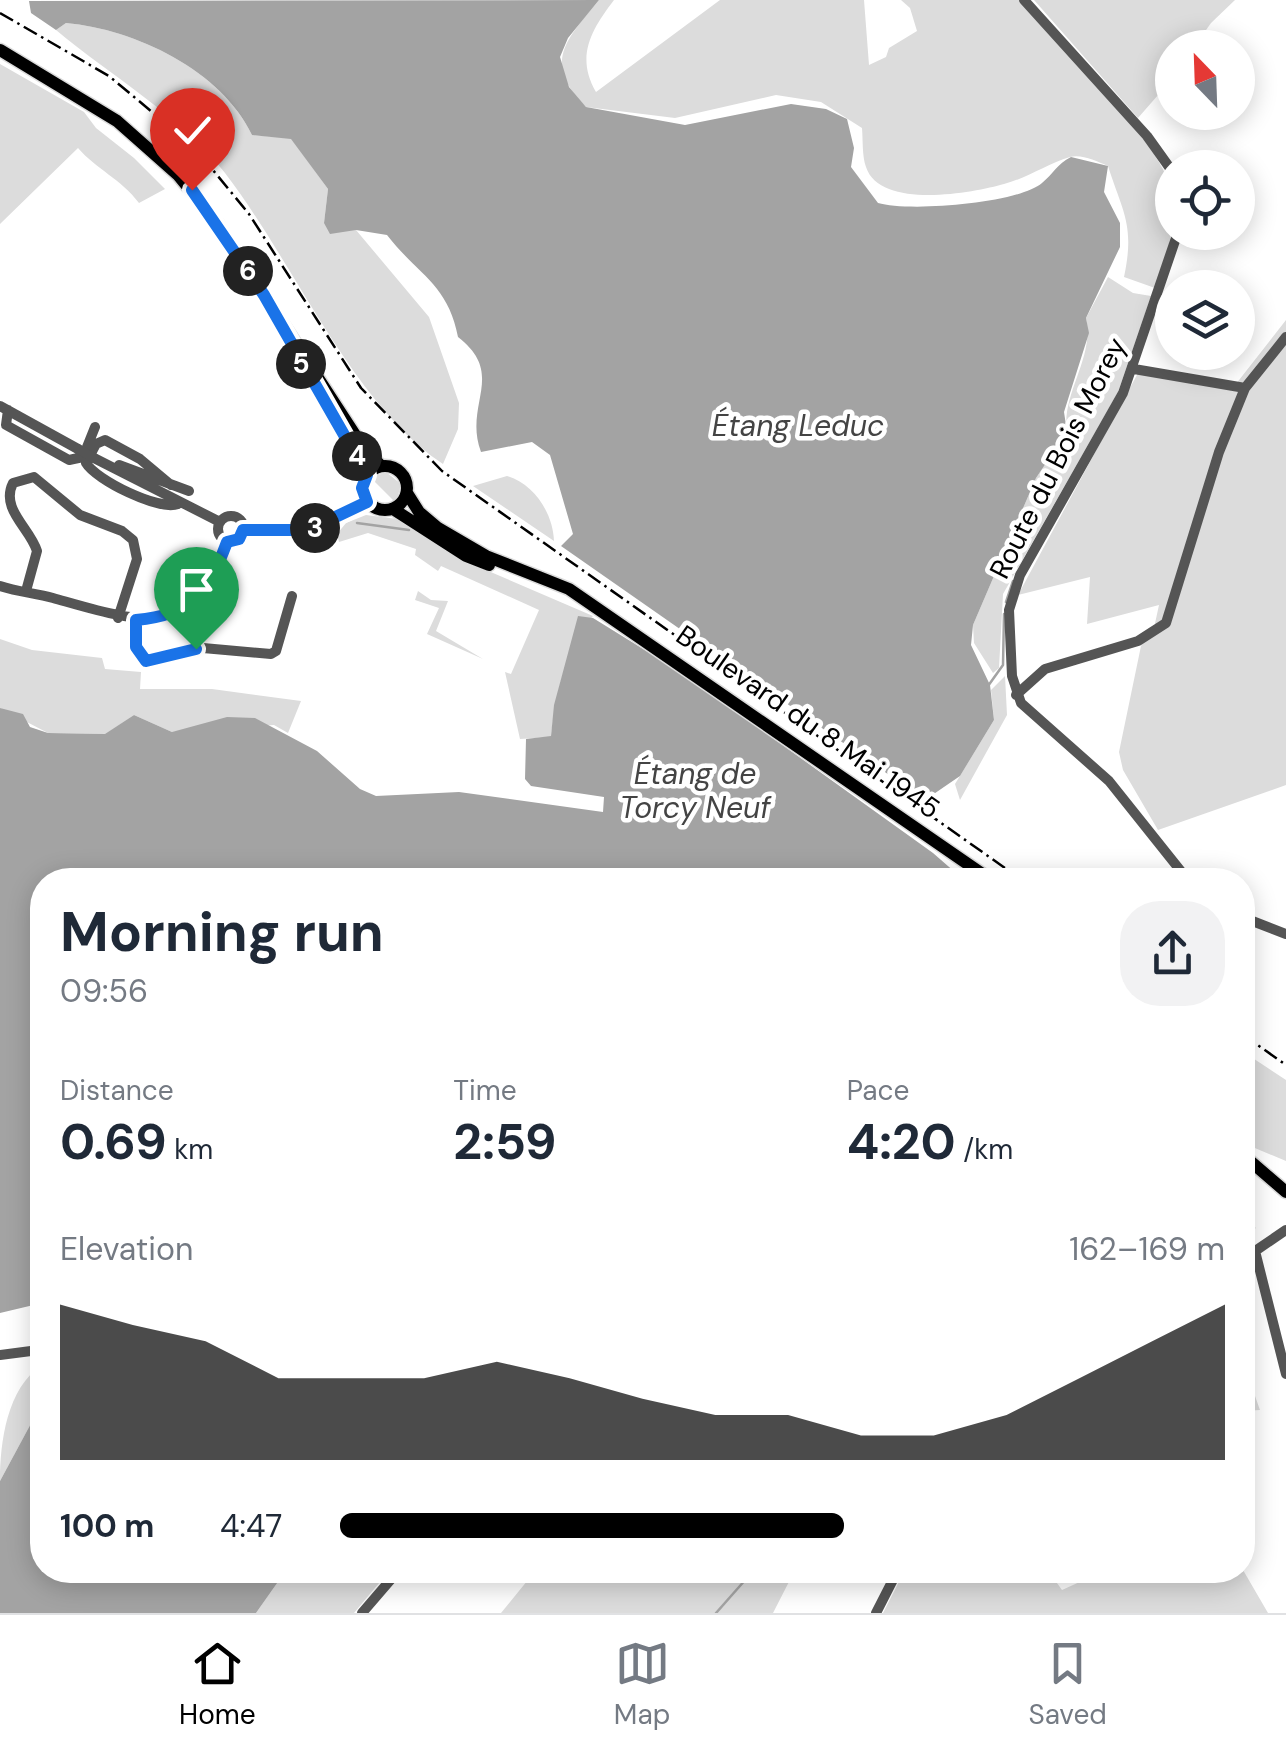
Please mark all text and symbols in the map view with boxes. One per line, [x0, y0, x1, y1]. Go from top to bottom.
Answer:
north arrow [1155, 30, 1255, 130]
map controls [1155, 30, 1255, 370]
pin [150, 88, 235, 191]
icon: check [165, 103, 220, 158]
button: locate [1155, 150, 1255, 250]
pin: 6 [223, 246, 273, 296]
text: 6 [239, 252, 257, 289]
button: layers [1155, 270, 1255, 370]
street label: Route du Bois Morey [981, 331, 1135, 585]
pin: 5 [276, 339, 326, 389]
text: 5 [292, 345, 310, 382]
water label: Étang Leduc [712, 406, 884, 445]
pin: 4 [332, 431, 382, 481]
text: 4 [348, 437, 366, 474]
pin: 3 [290, 503, 340, 553]
text: 3 [307, 509, 323, 546]
pin [154, 547, 239, 650]
icon: arrive [169, 562, 224, 617]
street label: Boulevard du 8 Mai 1945 [669, 617, 947, 827]
water label: Étang de Torcy Neuf [620, 754, 772, 827]
text: Morning run [60, 896, 384, 968]
button: share [1120, 901, 1225, 1006]
text: 09:56 [60, 970, 148, 1012]
text: Distance [60, 1072, 174, 1109]
text: Time [453, 1072, 517, 1109]
text: Pace [847, 1072, 909, 1109]
text: 0.69 [60, 1109, 167, 1175]
text: 2:59 [453, 1109, 557, 1175]
text: 4:20 [847, 1109, 956, 1175]
text: km [167, 1131, 213, 1168]
text: /km [956, 1131, 1013, 1168]
text: Elevation [60, 1228, 193, 1270]
text: 162–169 m [1069, 1228, 1225, 1270]
text: 100 m [60, 1505, 154, 1547]
text: 4:47 [220, 1505, 282, 1547]
tab: Home [179, 1636, 256, 1733]
tab: Map [614, 1636, 670, 1733]
tab: Saved [1028, 1636, 1107, 1733]

